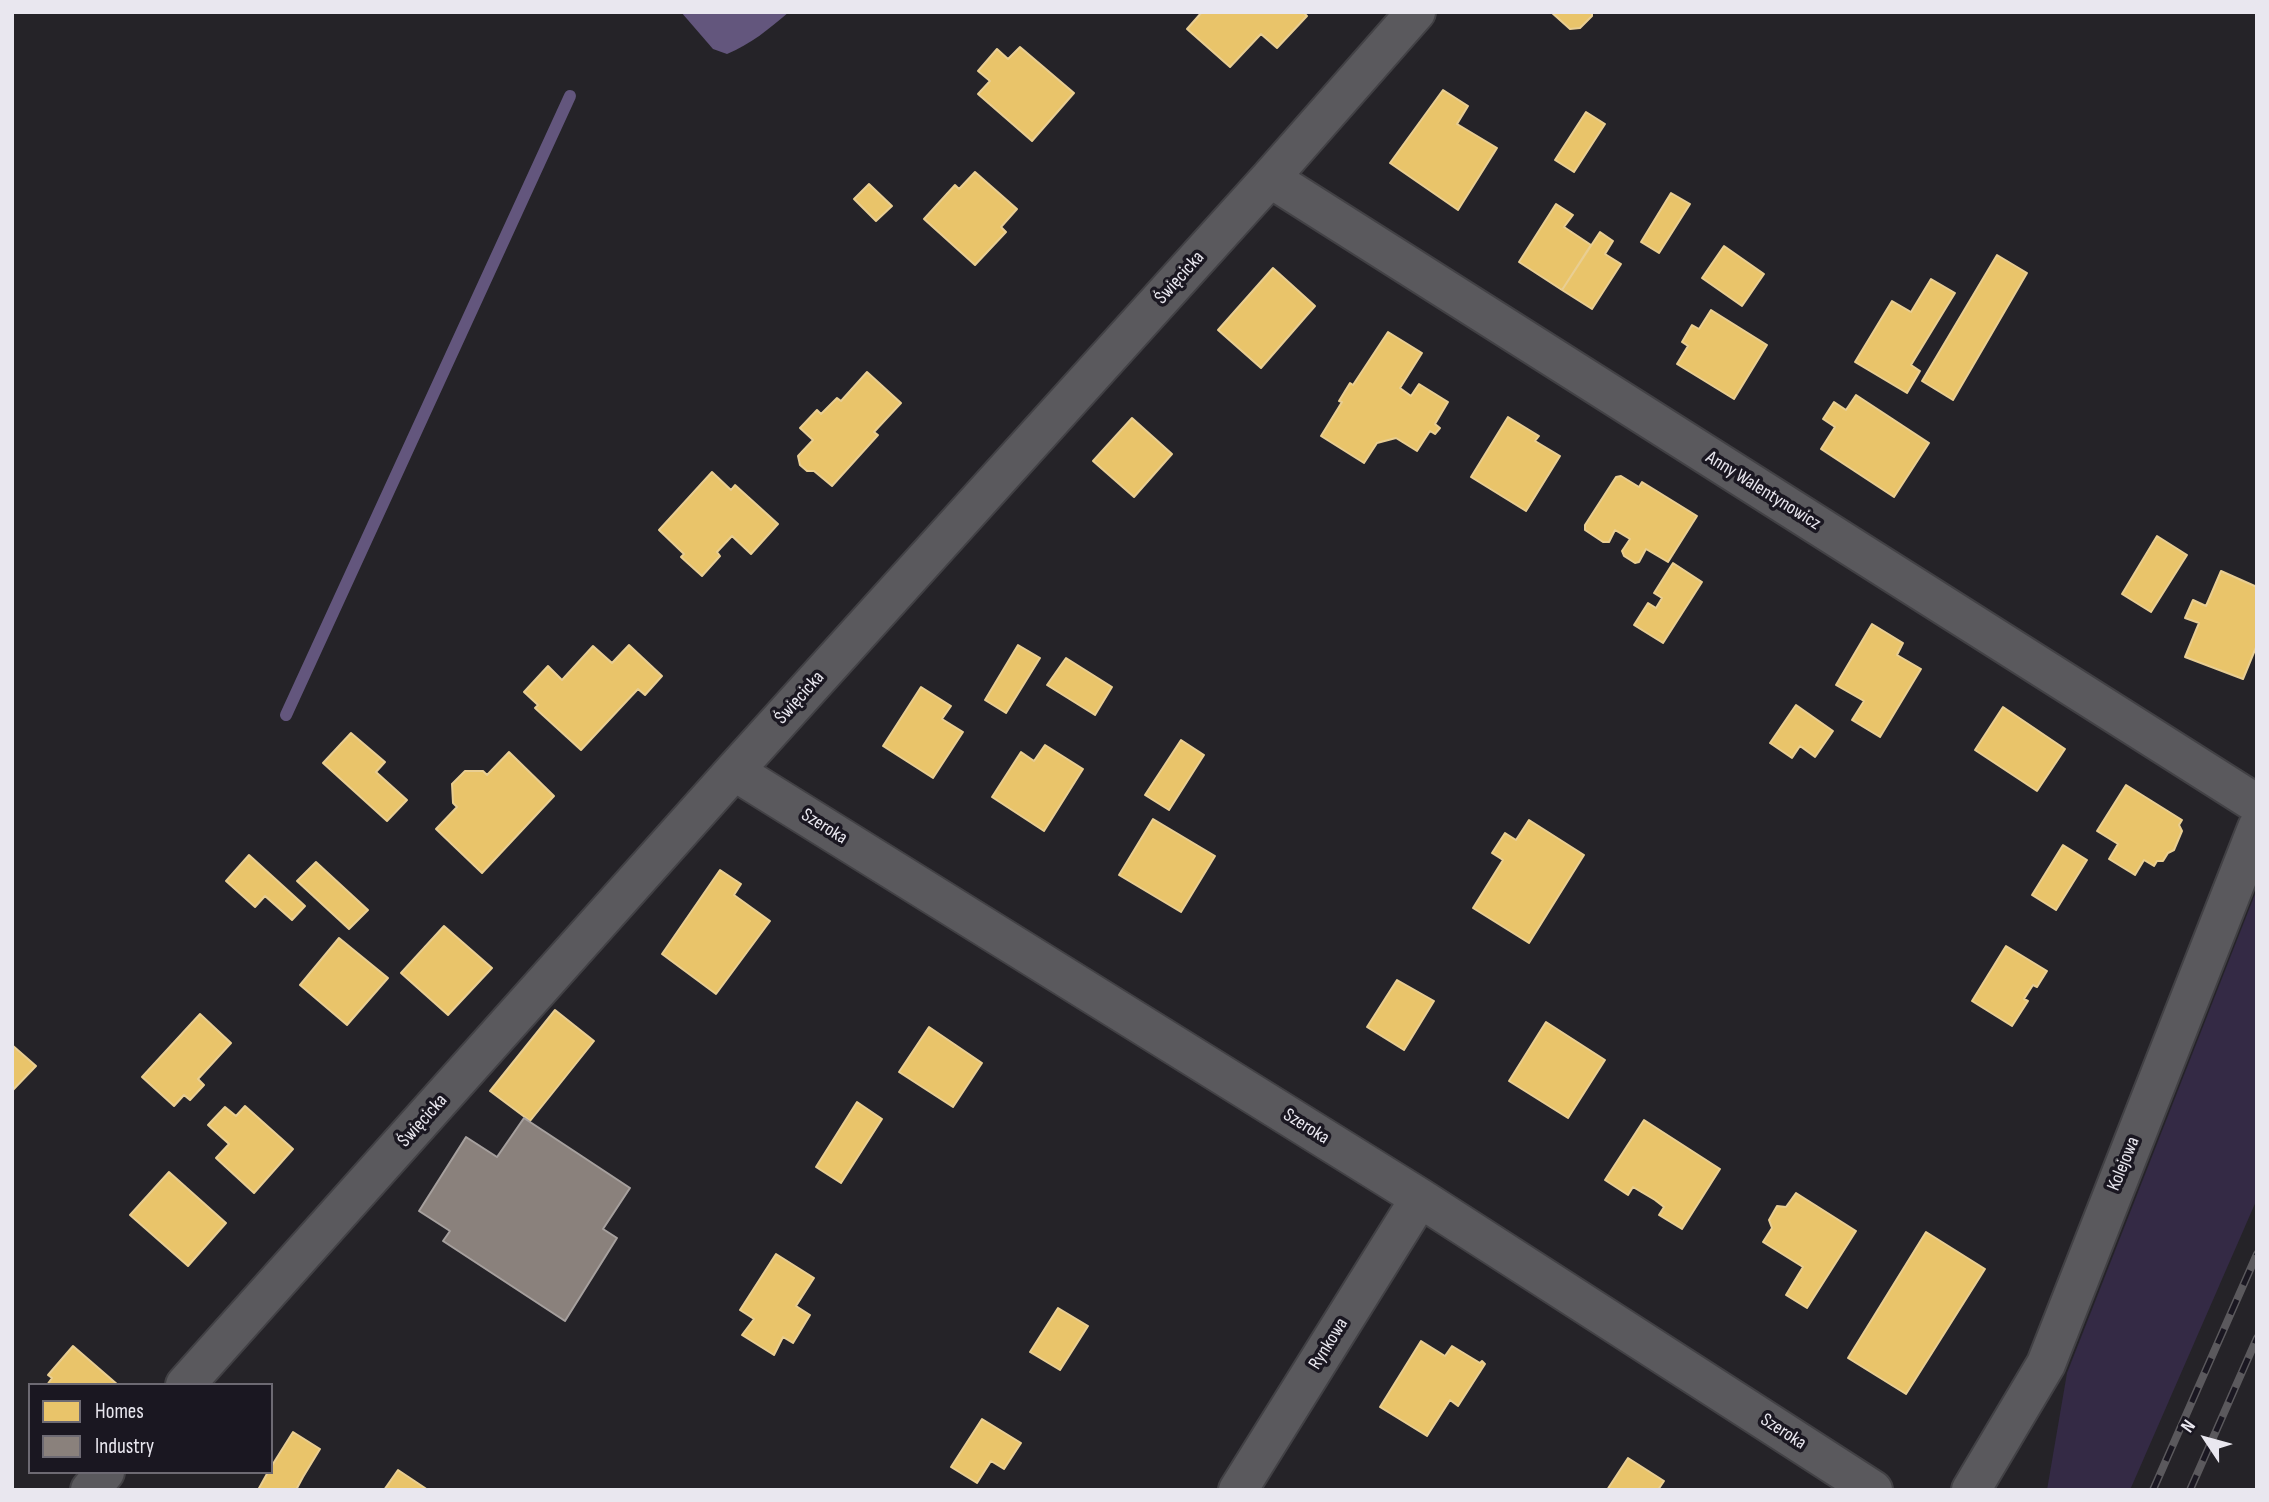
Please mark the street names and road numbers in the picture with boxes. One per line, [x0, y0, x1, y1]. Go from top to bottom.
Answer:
street label: Święcicka [1150, 247, 1210, 309]
street label: Anny Walentynowicz [1701, 447, 1825, 535]
street label: Święcicka [770, 667, 830, 729]
street label: Szeroka [797, 804, 851, 850]
street label: Święcicka [393, 1090, 453, 1152]
street label: Szeroka [1279, 1104, 1333, 1150]
street label: Kolejowa [2103, 1134, 2145, 1194]
street label: Rynkowa [1304, 1314, 1354, 1374]
street label: Szeroka [1756, 1409, 1810, 1455]

